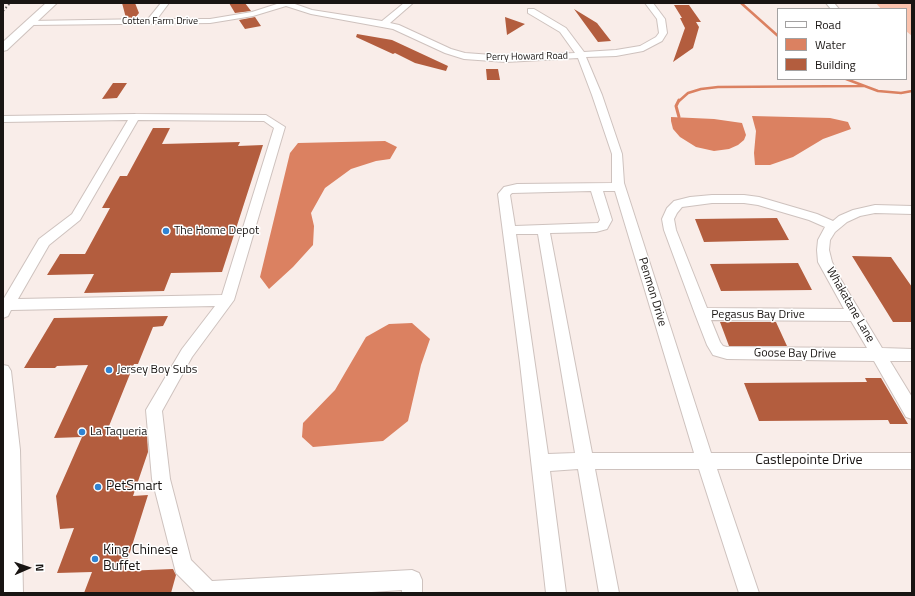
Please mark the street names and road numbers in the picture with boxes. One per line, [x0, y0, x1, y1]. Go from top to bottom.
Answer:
street label: Cotten Farm Drive [122, 16, 198, 28]
street label: Perry Howard Road [486, 50, 568, 64]
street label: Penmon Drive [635, 256, 669, 328]
street label: Whakatane Lane [823, 265, 877, 345]
street label: Pegasus Bay Drive [711, 308, 805, 322]
street label: Goose Bay Drive [754, 346, 836, 362]
street label: Castlepointe Drive [755, 453, 863, 469]

